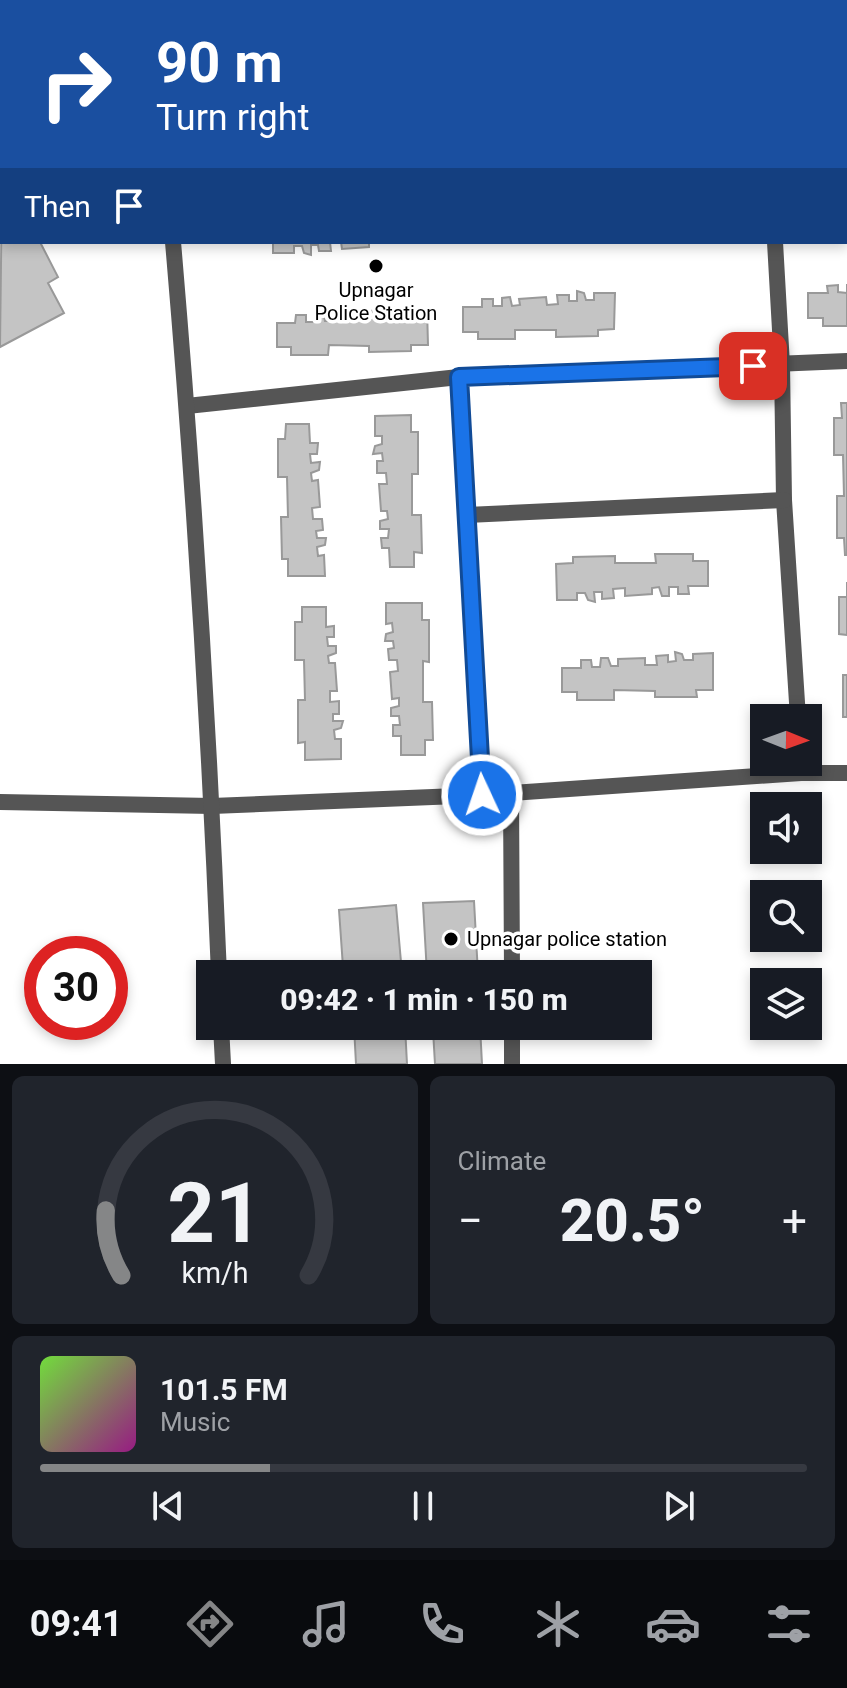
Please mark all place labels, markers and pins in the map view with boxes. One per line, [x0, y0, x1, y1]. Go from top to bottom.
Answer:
marker: Upnagar Police Station [367, 257, 385, 275]
place label: Upnagar Police Station [315, 278, 437, 325]
pin [719, 332, 787, 400]
place label: Upnagar police station [467, 927, 667, 951]
marker: Upnagar police station [442, 930, 460, 948]

